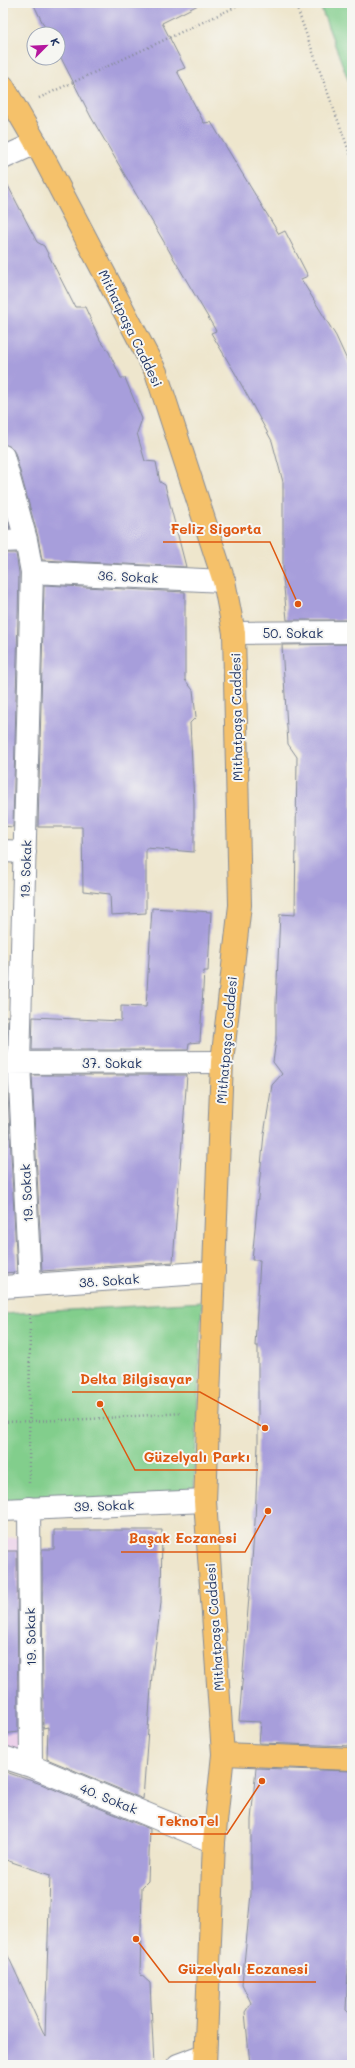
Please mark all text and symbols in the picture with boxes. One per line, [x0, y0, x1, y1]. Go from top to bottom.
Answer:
north arrow [26, 26, 66, 66]
text: K [47, 35, 64, 48]
street label: Mithatpaşa Caddesi [95, 267, 167, 389]
callout: Feliz Sigorta [163, 516, 270, 542]
text: Feliz Sigorta [170, 519, 262, 538]
street label: 36. Sokak [97, 566, 159, 586]
street label: 50. Sokak [263, 624, 323, 641]
street label: Mithatpaşa Caddesi [226, 653, 246, 781]
street label: 19. Sokak [15, 839, 35, 898]
street label: Mithatpaşa Caddesi [212, 975, 240, 1105]
street label: 37. Sokak [82, 1054, 142, 1071]
street label: 19. Sokak [16, 1163, 36, 1223]
street label: 38. Sokak [78, 1269, 140, 1291]
callout: Delta Bilgisayar [72, 1366, 200, 1392]
text: Delta Bilgisayar [80, 1369, 192, 1388]
callout: Güzelyalı Parkı [135, 1444, 258, 1470]
text: Güzelyalı Parkı [144, 1447, 250, 1466]
street label: 39. Sokak [74, 1495, 134, 1515]
callout: Başak Eczanesi [121, 1526, 245, 1552]
text: Başak Eczanesi [129, 1528, 237, 1548]
street label: Mithatpaşa Caddesi [201, 1562, 227, 1691]
street label: 19. Sokak [21, 1608, 39, 1666]
street label: 40. Sokak [78, 1779, 140, 1817]
callout: TeknoTel [150, 1808, 227, 1834]
text: TeknoTel [157, 1811, 219, 1830]
callout: Güzelyalı Eczanesi [169, 1956, 316, 1982]
text: Güzelyalı Eczanesi [178, 1959, 308, 1978]

